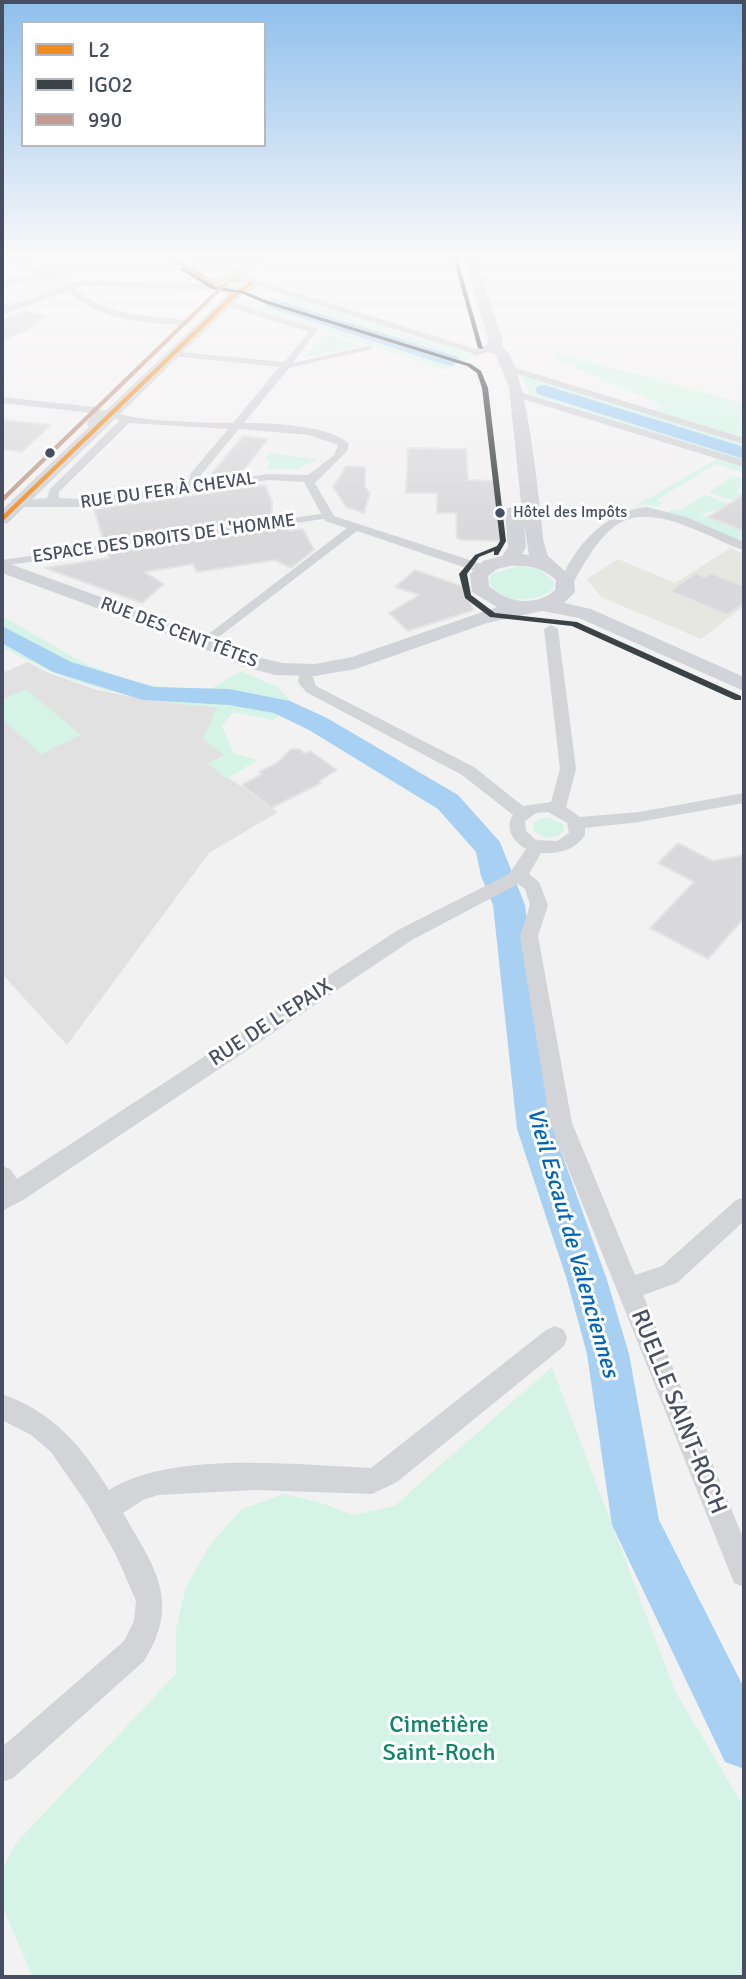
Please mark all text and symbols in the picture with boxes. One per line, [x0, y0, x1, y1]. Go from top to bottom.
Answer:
legend [21, 21, 266, 147]
text: L2 [88, 37, 110, 63]
text: IGO2 [88, 72, 133, 98]
text: 990 [88, 107, 122, 133]
unlabelled marker [43, 446, 57, 460]
street label: RUE DU FER À CHEVAL [79, 468, 257, 514]
place label: Hôtel des Impôts [513, 503, 627, 523]
marker: Hôtel des Impôts [493, 506, 507, 520]
street label: ESPACE DES DROITS DE L'HOMME [31, 510, 297, 568]
street label: RUE DES CENT TÊTES [97, 593, 261, 673]
street label: RUE DE L'EPAIX [205, 974, 337, 1072]
water label: Vieil Escaut de Valenciennes [520, 1105, 624, 1381]
street label: RUELLE SAINT-ROCH [624, 1306, 732, 1518]
park label: Cimetière Saint-Roch [383, 1712, 495, 1768]

